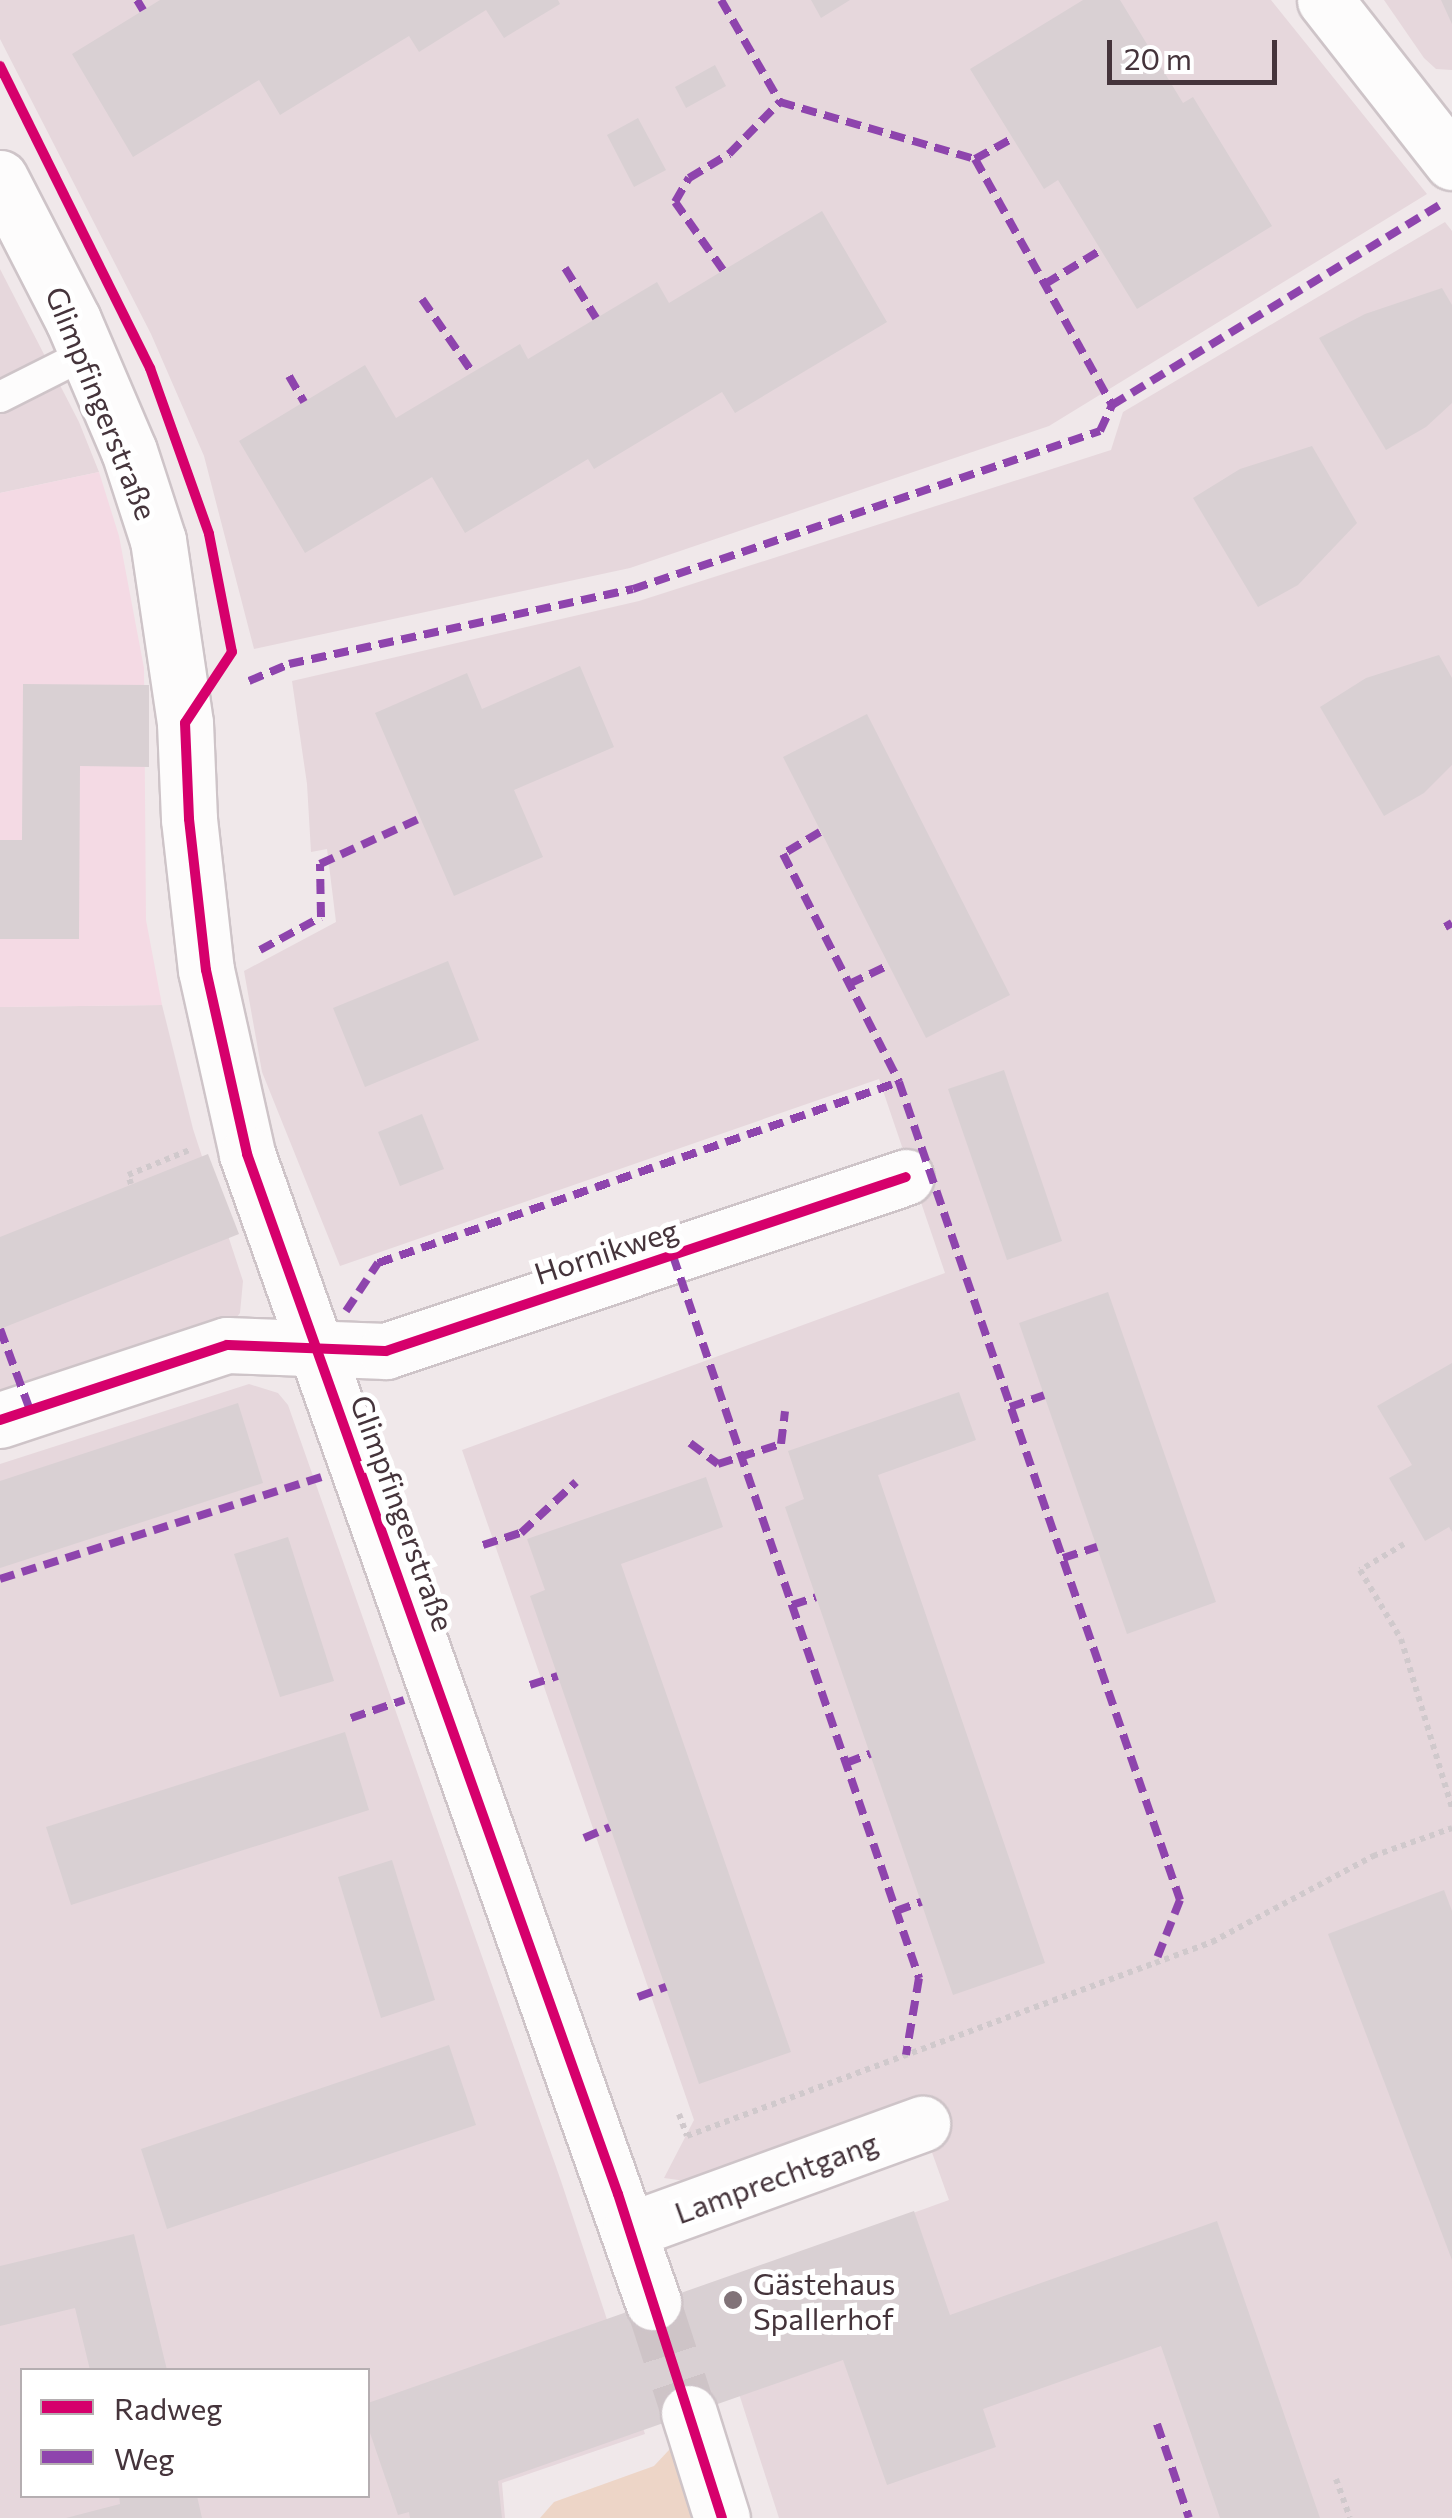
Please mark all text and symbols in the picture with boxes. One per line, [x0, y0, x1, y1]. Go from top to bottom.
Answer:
scale bar [1112, 20, 1282, 82]
text: 20 m [1124, 39, 1192, 76]
street label: Glimpfingerstraße [39, 281, 165, 525]
street label: Hornikweg [530, 1211, 682, 1291]
street label: Glimpfingerstraße [344, 1390, 462, 1636]
street label: Lamprechtgang [669, 2124, 883, 2230]
place label: Gästehaus Spallerhof [753, 2265, 895, 2336]
marker: Gästehaus Spallerhof [722, 2289, 744, 2311]
legend [20, 2368, 370, 2498]
text: Radweg [114, 2389, 223, 2426]
text: Weg [114, 2439, 175, 2476]

